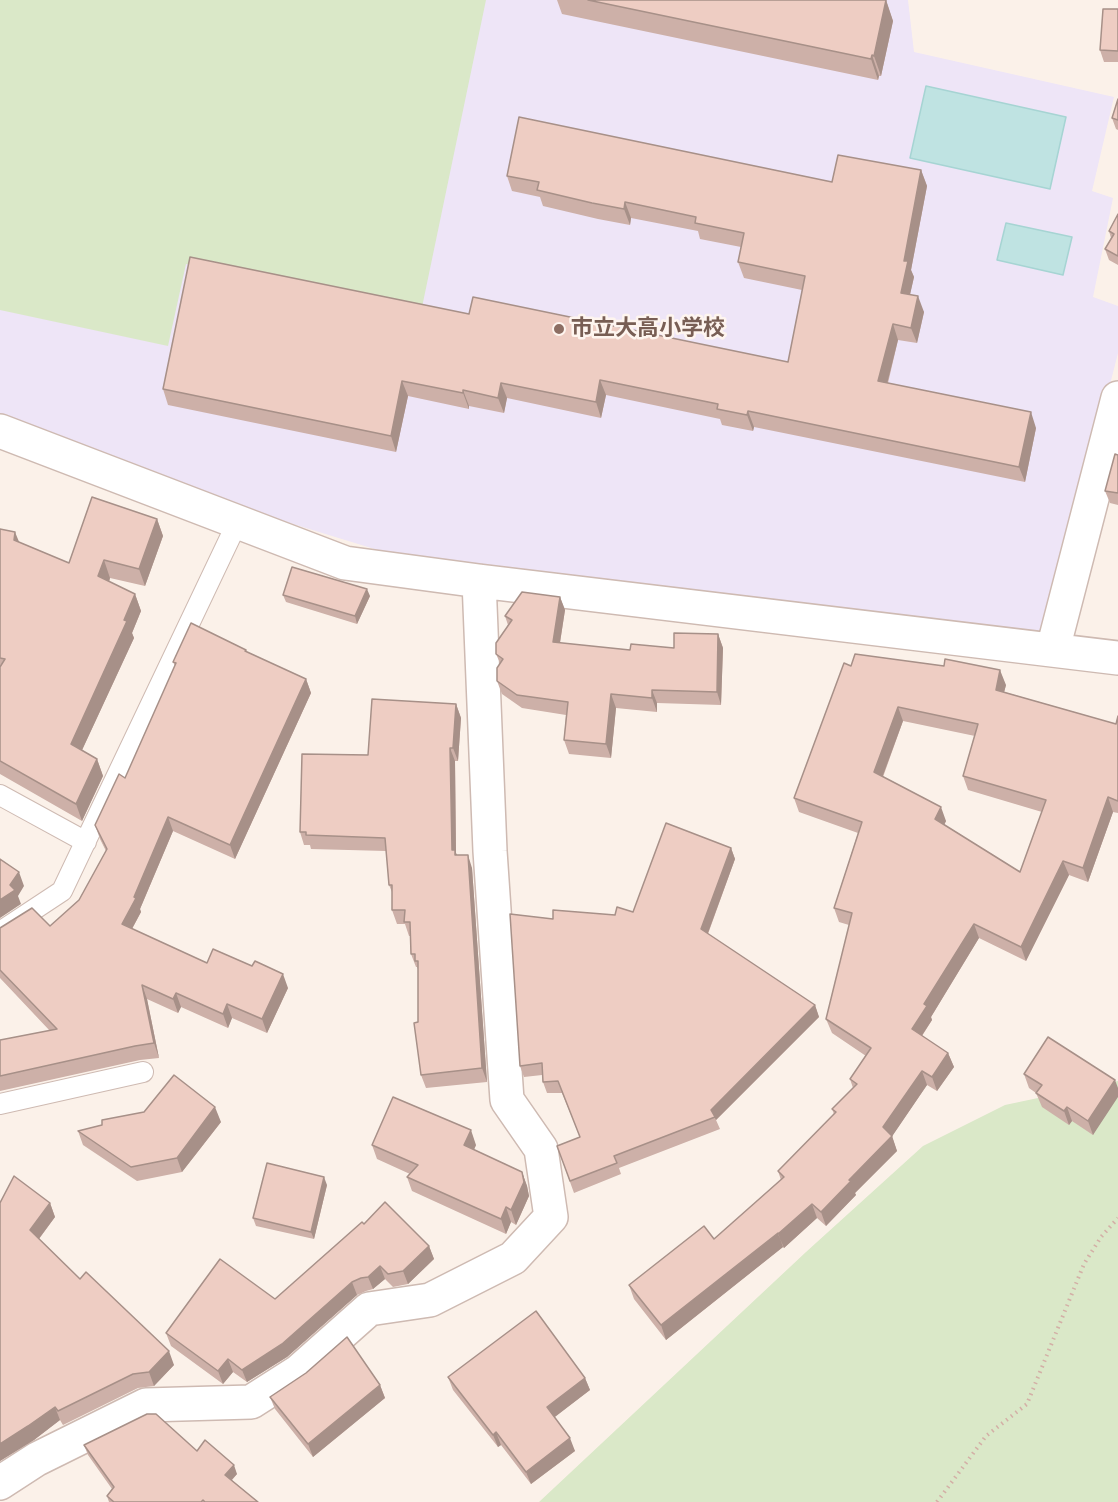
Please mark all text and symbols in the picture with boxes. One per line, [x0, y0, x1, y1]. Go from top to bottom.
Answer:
place label: 市立大高小学校 [571, 316, 725, 342]
marker: 市立大高小学校 [552, 322, 566, 336]

